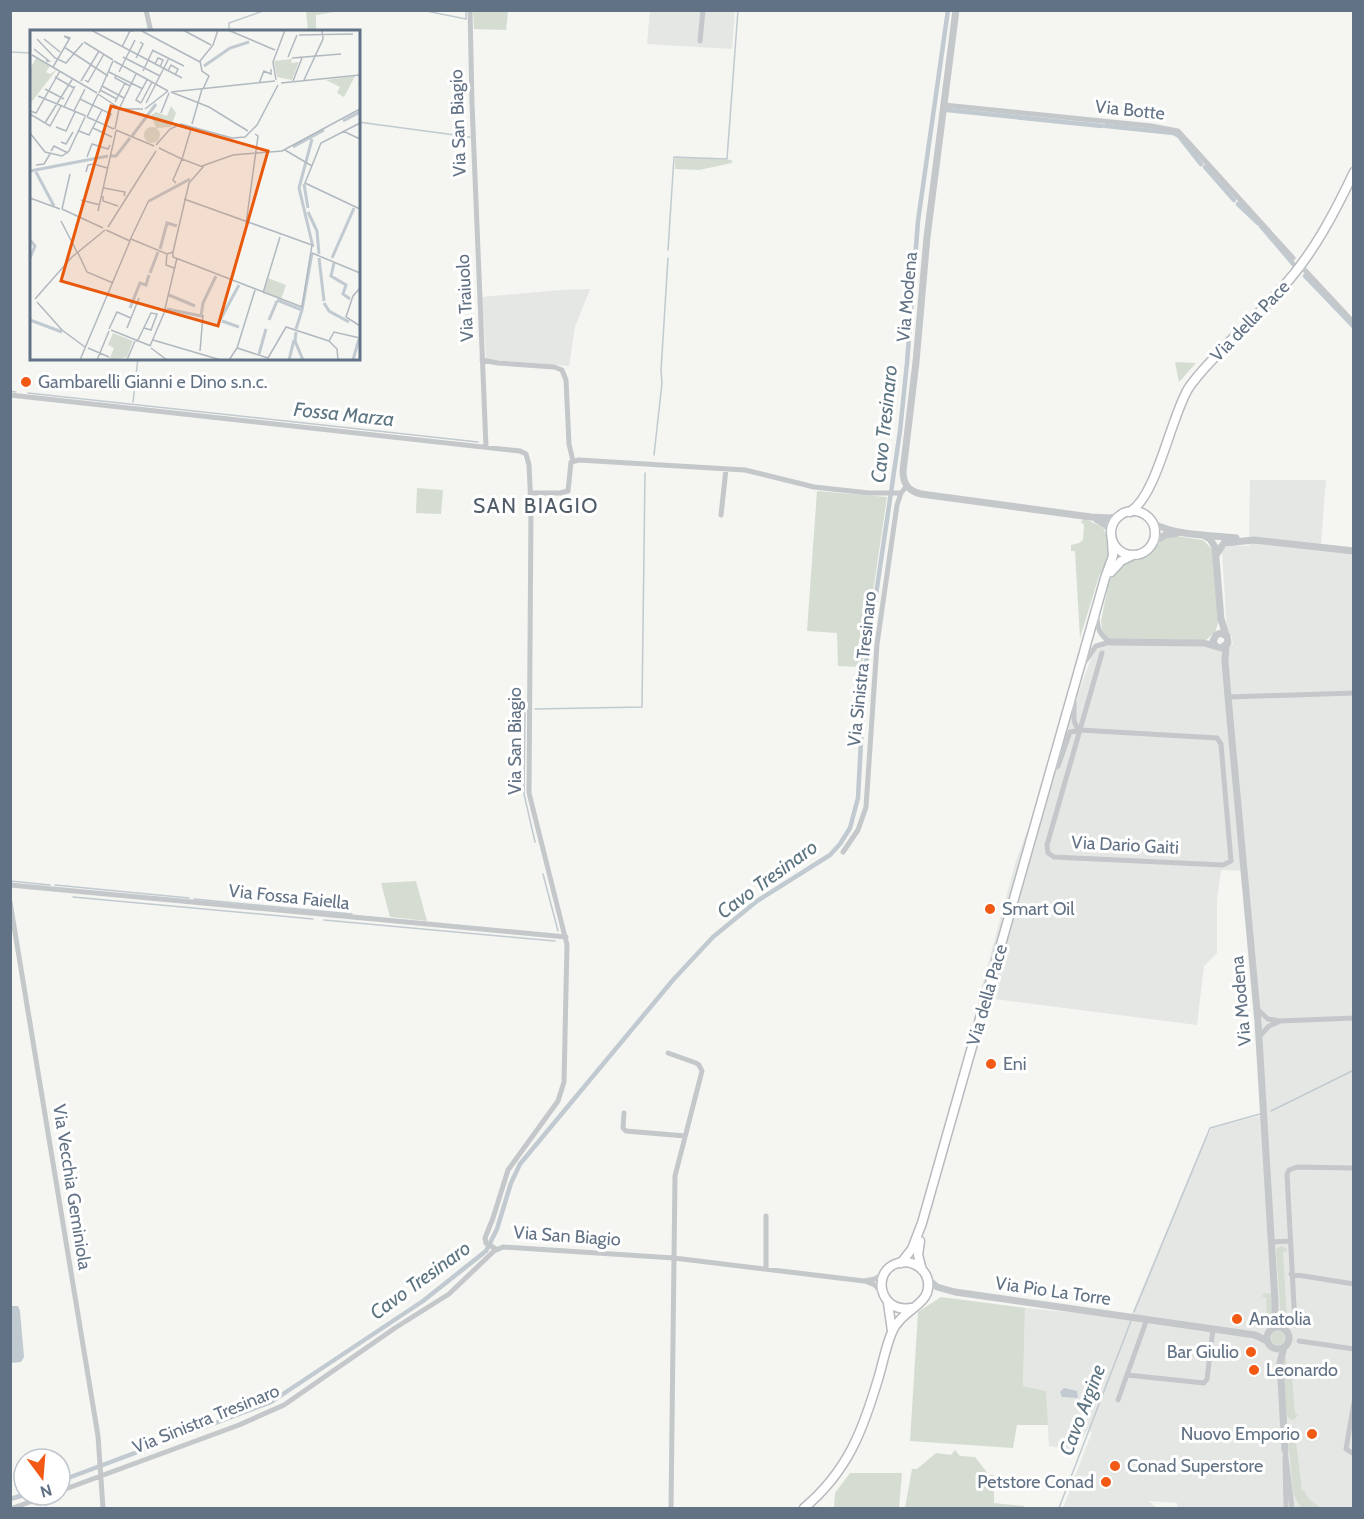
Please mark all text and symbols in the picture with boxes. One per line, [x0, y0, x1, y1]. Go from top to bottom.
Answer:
inset map [30, 30, 360, 360]
street label: Via San Biagio [445, 69, 471, 177]
street label: Via Botte [1094, 95, 1166, 125]
street label: Via Modena [892, 251, 922, 343]
street label: Via Traiuolo [452, 254, 478, 342]
street label: Via della Pace [1206, 276, 1294, 366]
water label: Cavo Tresinaro [866, 364, 902, 484]
place label: Gambarelli Gianni e Dino s.n.c. [38, 371, 268, 393]
marker: Gambarelli Gianni e Dino s.n.c. [19, 375, 33, 389]
water label: Fossa Marza [292, 397, 396, 431]
district label: SAN BIAGIO [473, 493, 599, 518]
street label: Via Sinistra Tresinaro [843, 590, 881, 748]
street label: Via San Biagio [504, 687, 526, 795]
street label: Via Dario Gaiti [1071, 831, 1179, 859]
water label: Cavo Tresinaro [712, 834, 822, 924]
street label: Via Fossa Faiella [227, 880, 351, 914]
place label: Smart Oil [1002, 898, 1075, 920]
marker: Smart Oil [983, 902, 997, 916]
street label: Via della Pace [962, 942, 1012, 1048]
street label: Via Modena [1226, 955, 1256, 1047]
place label: Eni [1003, 1053, 1027, 1075]
marker: Eni [984, 1057, 998, 1071]
street label: Via Vecchia Geminiola [48, 1103, 96, 1272]
street label: Via San Biagio [513, 1221, 622, 1251]
water label: Cavo Tresinaro [365, 1235, 475, 1325]
street label: Via Pio La Torre [994, 1272, 1112, 1310]
place label: Anatolia [1249, 1308, 1312, 1330]
marker: Anatolia [1230, 1312, 1244, 1326]
place label: Bar Giulio [1167, 1341, 1239, 1363]
marker: Bar Giulio [1244, 1345, 1258, 1359]
place label: Leonardo [1266, 1359, 1338, 1381]
water label: Cavo Argine [1054, 1361, 1110, 1459]
marker: Leonardo [1247, 1363, 1261, 1377]
street label: Via Sinistra Tresinaro [129, 1380, 283, 1458]
place label: Nuovo Emporio [1181, 1423, 1300, 1445]
marker: Nuovo Emporio [1305, 1427, 1319, 1441]
north arrow [12, 1447, 72, 1507]
place label: Conad Superstore [1127, 1455, 1263, 1477]
marker: Conad Superstore [1108, 1459, 1122, 1473]
place label: Petstore Conad [977, 1471, 1094, 1493]
marker: Petstore Conad [1099, 1475, 1113, 1489]
text: N [38, 1480, 54, 1502]

